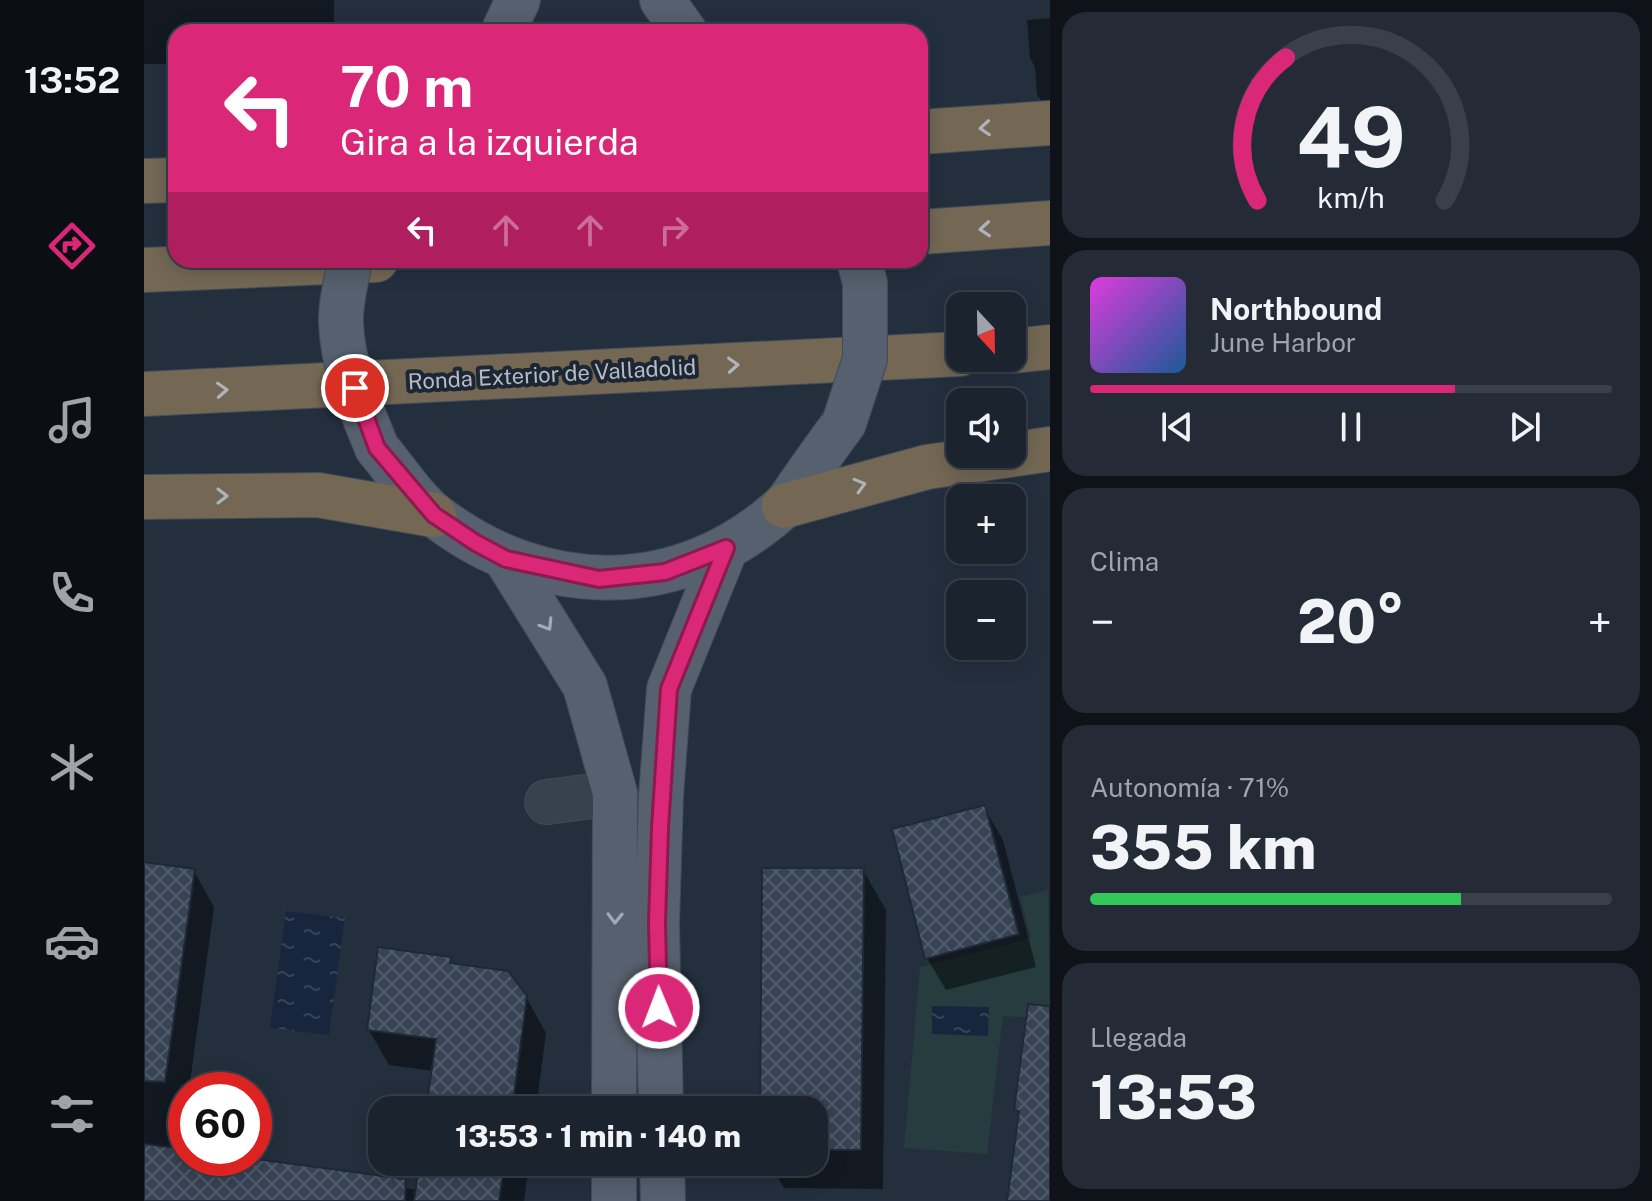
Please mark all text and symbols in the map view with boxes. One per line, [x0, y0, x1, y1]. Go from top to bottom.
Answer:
text: 70 m [340, 54, 473, 120]
icon: left [208, 56, 312, 160]
text: 13:52 [24, 59, 120, 101]
text: 49 [1296, 87, 1406, 185]
one-way arrow [978, 119, 991, 136]
text: Gira a la izquierda [340, 121, 639, 163]
text: km/h [1317, 181, 1385, 214]
icon: left [400, 208, 444, 252]
icon: ahead [484, 208, 528, 252]
icon: ahead [568, 208, 612, 252]
icon: right [652, 208, 696, 252]
icon: directions [44, 218, 100, 274]
one-way arrow [978, 220, 991, 237]
text: Northbound [1210, 291, 1382, 327]
north arrow [946, 292, 1026, 372]
map controls [946, 292, 1026, 660]
text: June Harbor [1210, 327, 1356, 358]
street label: Ronda Exterior de Valladolid [407, 353, 697, 395]
pin [321, 354, 389, 422]
one-way arrow [727, 357, 740, 374]
icon: arrive [333, 366, 377, 410]
one-way arrow [216, 382, 229, 399]
button: sound [946, 388, 1026, 468]
icon: music [44, 392, 100, 448]
icon: previous [1155, 405, 1199, 449]
icon: pause [1329, 405, 1373, 449]
icon: next [1503, 405, 1547, 449]
one-way arrow [852, 478, 866, 494]
button: + [946, 484, 1026, 564]
one-way arrow [216, 487, 229, 505]
text: Clima [1090, 546, 1159, 577]
icon: phone [44, 565, 100, 621]
button: − [946, 580, 1026, 660]
text: 20° [1297, 586, 1405, 657]
text: − [1090, 596, 1114, 648]
text: + [1588, 596, 1612, 648]
one-way arrow [538, 616, 553, 631]
icon: climate [44, 739, 100, 795]
text: Autonomía · 71% [1090, 772, 1289, 803]
text: 355 km [1090, 812, 1317, 883]
one-way arrow [606, 912, 624, 925]
icon: car [44, 913, 100, 969]
position arrow [617, 966, 701, 1050]
text: Llegada [1090, 1022, 1187, 1053]
text: 13:53 [1090, 1062, 1257, 1133]
speed limit sign: 60 [168, 1072, 272, 1176]
icon: filters [44, 1086, 100, 1142]
text: 13:53 · 1 min · 140 m [455, 1118, 741, 1154]

